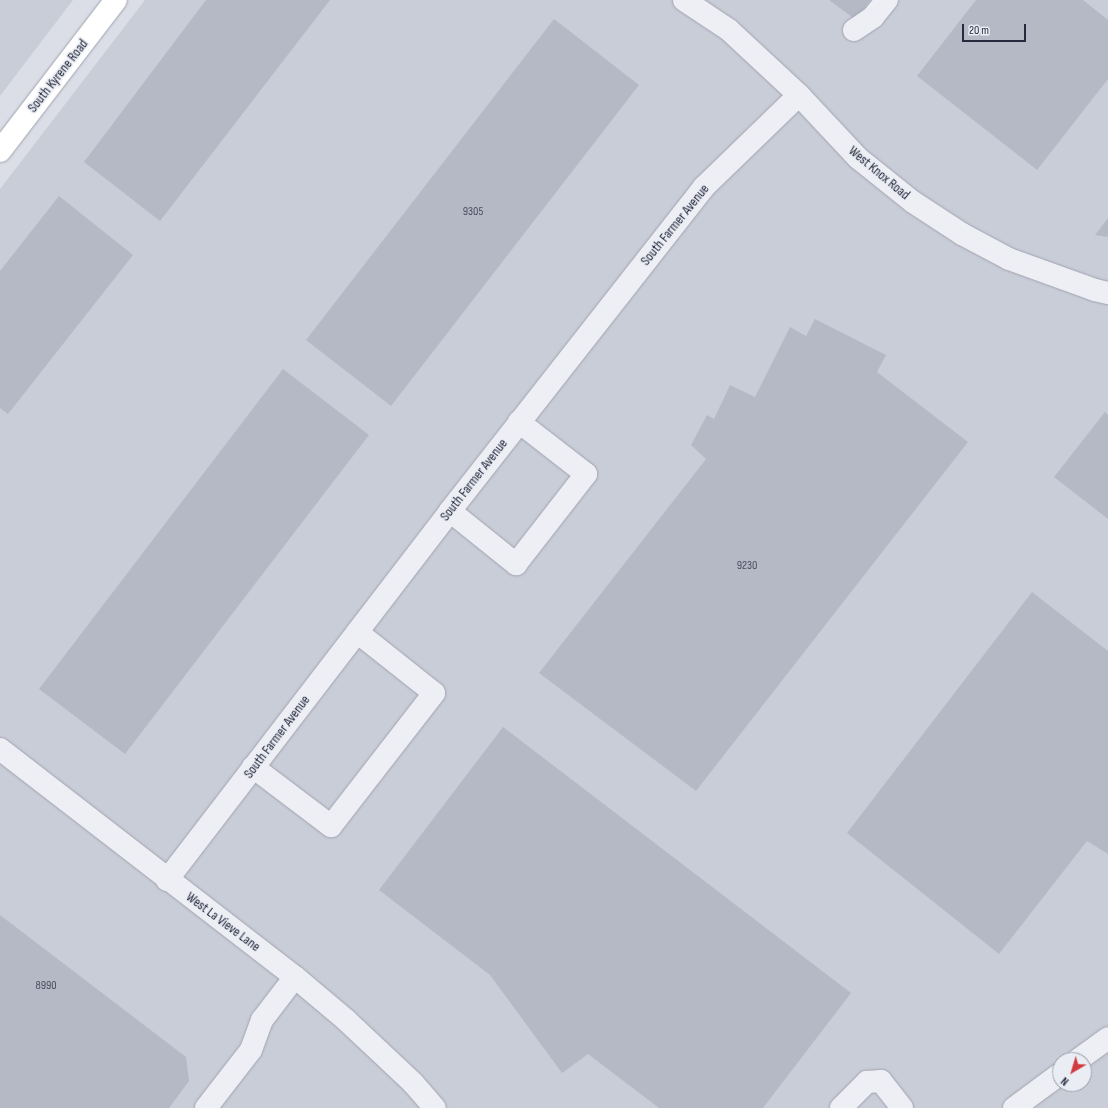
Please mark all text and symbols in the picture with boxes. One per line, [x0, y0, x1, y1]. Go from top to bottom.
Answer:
scale bar [964, 16, 1028, 42]
text: 20 m [969, 23, 989, 38]
street label: South Kyrene Road [24, 36, 92, 116]
street label: West Knox Road [845, 143, 913, 203]
street label: South Farmer Avenue [637, 181, 713, 269]
house number: 9305 [463, 205, 483, 219]
street label: South Farmer Avenue [437, 436, 511, 524]
house number: 9230 [737, 559, 757, 573]
street label: South Farmer Avenue [240, 692, 314, 782]
street label: West La Vieve Lane [183, 889, 263, 955]
house number: 8990 [35, 979, 57, 993]
north arrow [1052, 1052, 1092, 1092]
text: N [1059, 1074, 1071, 1088]

